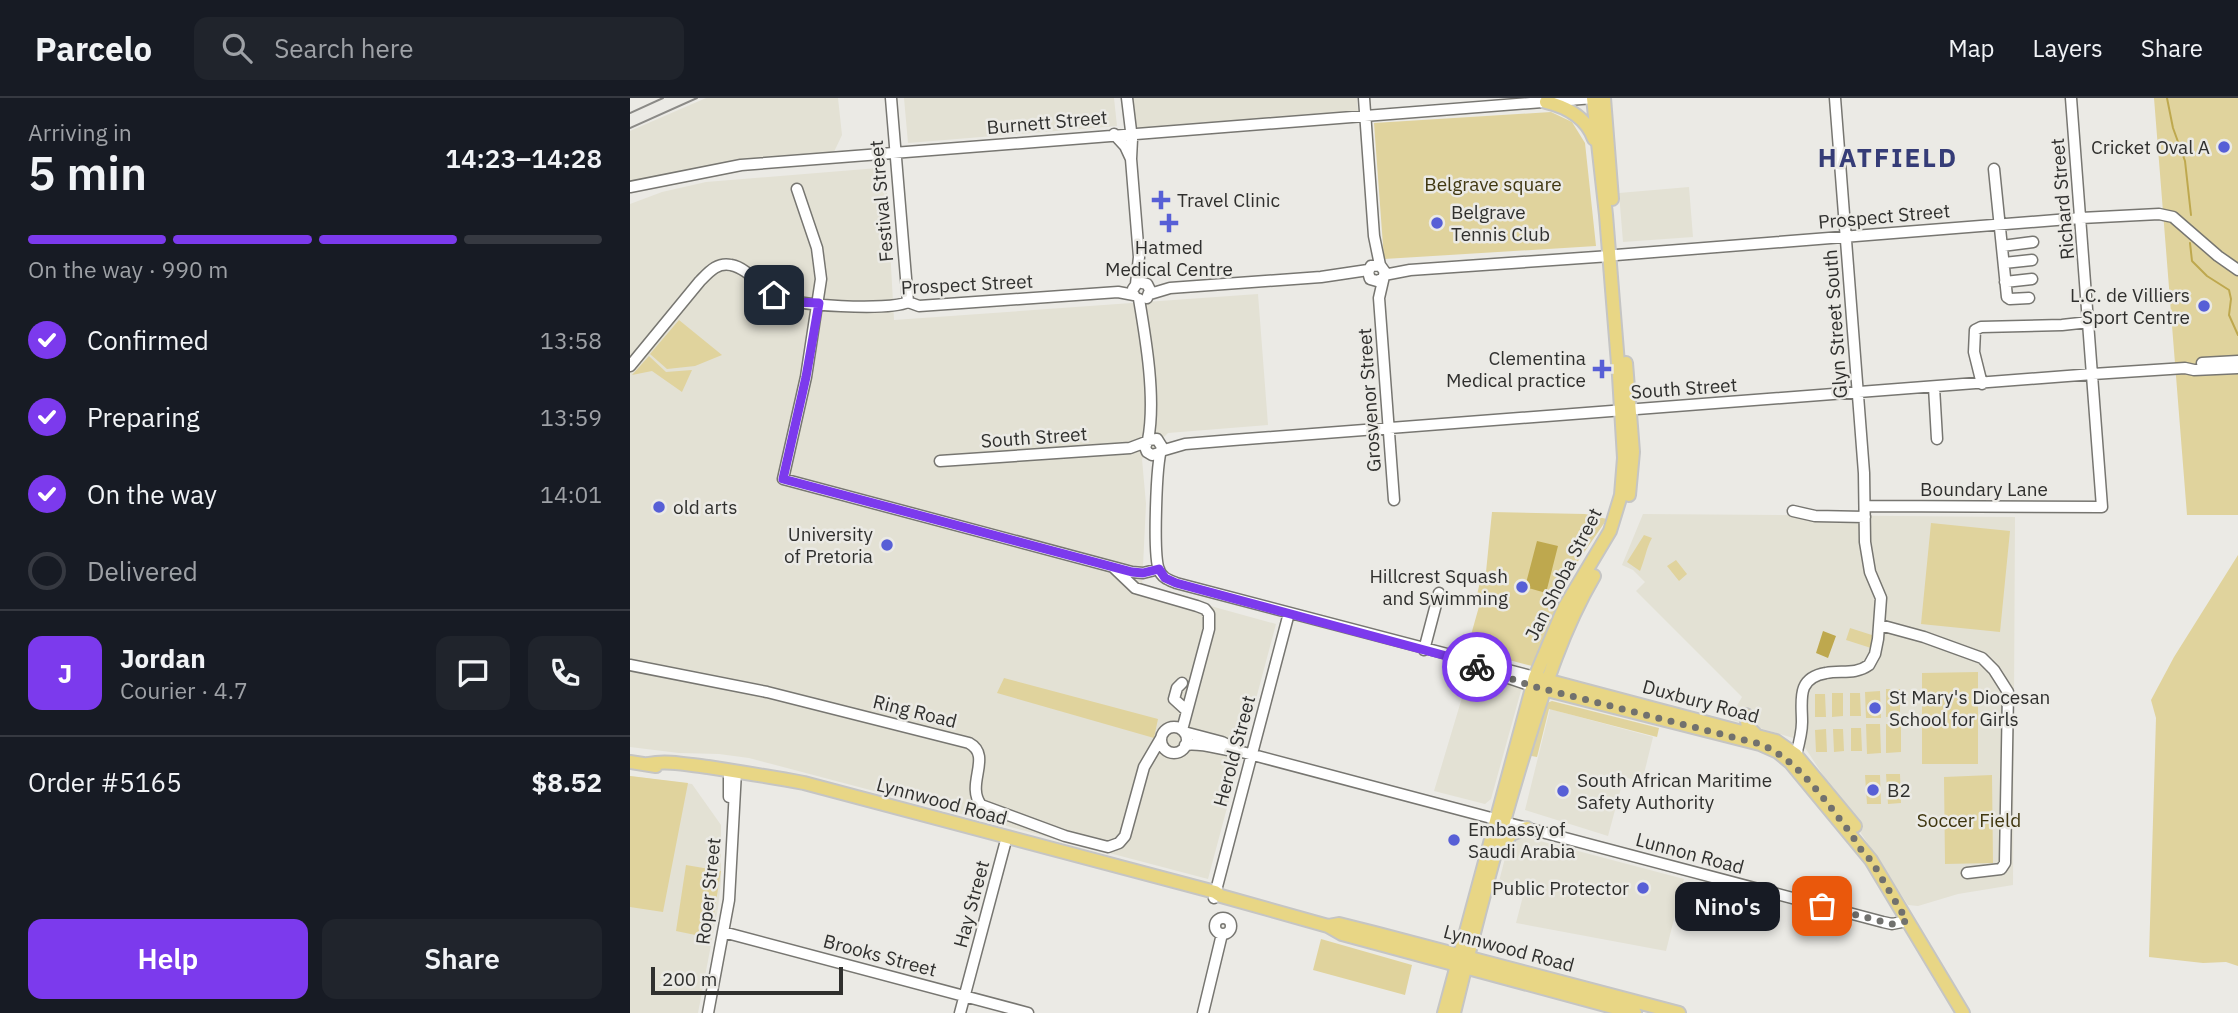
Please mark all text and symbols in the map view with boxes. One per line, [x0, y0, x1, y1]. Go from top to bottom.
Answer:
search box [194, 17, 684, 80]
text: Parcelo [35, 27, 152, 70]
icon: search [218, 29, 256, 67]
text: Search here [274, 31, 414, 65]
text: Map [1948, 32, 1995, 64]
text: Layers [2033, 32, 2103, 64]
text: Share [2141, 32, 2203, 64]
street label: Burnett Street [986, 105, 1108, 139]
text: Arriving in [28, 117, 132, 147]
place label: Cricket Oval A [2091, 135, 2210, 159]
street label: Richard Street [2045, 137, 2079, 261]
street label: Festival Street [864, 139, 898, 263]
marker: Cricket Oval A [2216, 139, 2232, 155]
district label: HATFIELD [1818, 140, 1958, 174]
text: 14:23–14:28 [445, 141, 602, 175]
text: 5 min [28, 143, 147, 203]
park label: Belgrave square [1424, 172, 1562, 196]
place label: Travel Clinic [1177, 188, 1280, 212]
marker: Travel Clinic [1151, 190, 1171, 210]
street label: Prospect Street [1817, 198, 1951, 234]
place label: Belgrave Tennis Club [1451, 200, 1550, 246]
marker: Hatmed Medical Centre [1159, 213, 1179, 233]
marker: Belgrave Tennis Club [1429, 215, 1445, 231]
place label: Hatmed Medical Centre [1105, 235, 1233, 281]
street label: Glyn Street South [1818, 249, 1852, 399]
text: On the way · 990 m [28, 254, 228, 284]
pin [744, 265, 804, 325]
street label: Prospect Street [900, 269, 1034, 299]
icon: home [755, 276, 793, 314]
place label: L.C. de Villiers Sport Centre [2070, 283, 2190, 329]
marker: L.C. de Villiers Sport Centre [2196, 298, 2212, 314]
icon: check [28, 321, 66, 359]
text: Confirmed [87, 323, 209, 357]
text: 13:58 [540, 325, 602, 355]
street label: Grosvenor Street [1352, 327, 1386, 473]
place label: Clementina Medical practice [1446, 346, 1586, 392]
marker: Clementina Medical practice [1592, 359, 1612, 379]
street label: South Street [1630, 372, 1738, 404]
icon: check [28, 398, 66, 436]
text: Preparing [87, 400, 200, 434]
text: 13:59 [540, 402, 602, 432]
street label: South Street [980, 421, 1088, 453]
icon: check [28, 475, 66, 513]
text: On the way [87, 477, 217, 511]
street label: Boundary Lane [1920, 477, 2048, 501]
text: 14:01 [540, 479, 602, 509]
place label: old arts [673, 495, 737, 519]
marker: old arts [651, 499, 667, 515]
street label: Jan Shoba Street [1519, 504, 1607, 644]
place label: University of Pretoria [784, 522, 874, 568]
marker: University of Pretoria [879, 537, 895, 553]
text: Delivered [87, 554, 198, 588]
place label: Hillcrest Squash and Swimming [1369, 564, 1508, 610]
marker: Hillcrest Squash and Swimming [1514, 579, 1530, 595]
courier [1442, 632, 1512, 702]
button: chat [436, 636, 510, 710]
button: phone [528, 636, 602, 710]
text: Jordan [120, 641, 206, 675]
icon: bike [1458, 648, 1496, 686]
text: J [58, 656, 72, 690]
street label: Duxbury Road [1640, 674, 1762, 728]
text: Courier · 4.7 [120, 675, 248, 705]
place label: St Mary's Diocesan School for Girls [1889, 685, 2050, 731]
street label: Ring Road [870, 689, 960, 733]
street label: Herold Street [1208, 693, 1260, 809]
marker: St Mary's Diocesan School for Girls [1867, 700, 1883, 716]
text: Order #5165 [28, 765, 182, 799]
text: $8.52 [532, 765, 602, 799]
place label: South African Maritime Safety Authority [1577, 768, 1772, 814]
street label: Lynnwood Road [874, 772, 1010, 830]
place label: B2 [1887, 778, 1911, 802]
marker: B2 [1865, 782, 1881, 798]
marker: South African Maritime Safety Authority [1555, 783, 1571, 799]
park label: Soccer Field [1917, 808, 2021, 832]
place label: Embassy of Saudi Arabia [1468, 817, 1575, 863]
street label: Lunnon Road [1633, 827, 1747, 879]
marker: Embassy of Saudi Arabia [1446, 832, 1462, 848]
street label: Roper Street [690, 836, 726, 946]
street label: Hay Street [948, 858, 994, 950]
place label: Public Protector [1492, 876, 1629, 900]
pin [1792, 876, 1852, 936]
marker: Public Protector [1635, 880, 1651, 896]
callout: Nino's [1675, 882, 1780, 930]
icon: bag [1803, 887, 1841, 925]
text: Nino's [1694, 891, 1761, 921]
button: Help [28, 919, 308, 999]
button: Share [322, 919, 602, 999]
street label: Lynnwood Road [1441, 919, 1577, 977]
street label: Brooks Street [821, 928, 939, 982]
scale bar [651, 964, 844, 996]
text: 200 m [662, 967, 717, 991]

